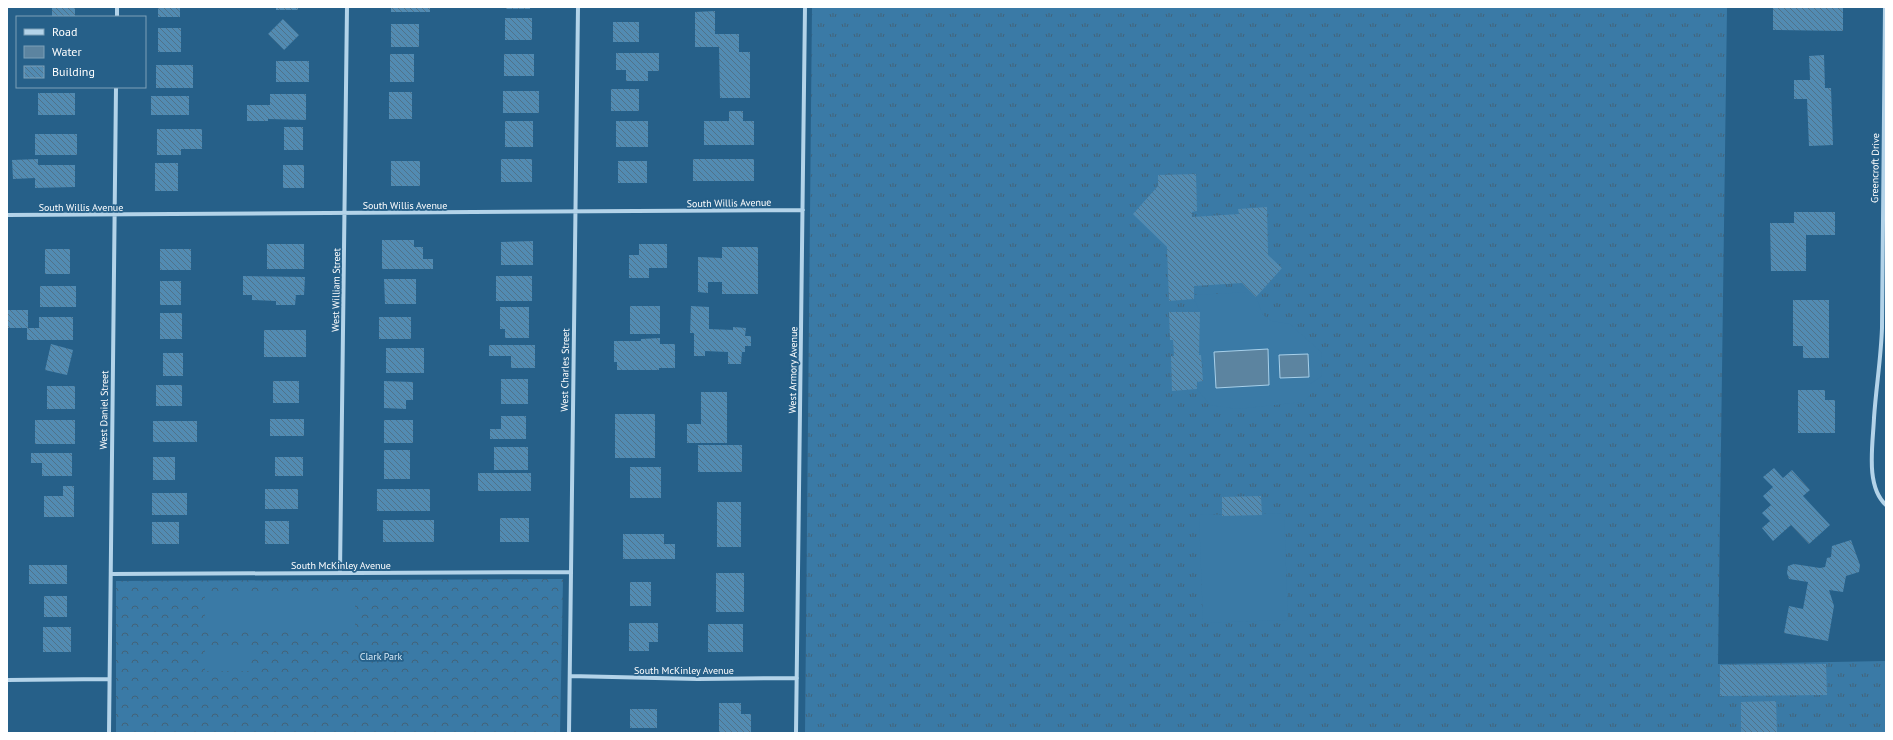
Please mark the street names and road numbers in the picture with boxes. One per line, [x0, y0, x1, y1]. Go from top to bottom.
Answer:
street label: Greencroft Drive [1868, 133, 1882, 203]
street label: South Willis Avenue [687, 196, 771, 210]
street label: South Willis Avenue [363, 199, 447, 212]
street label: South Willis Avenue [39, 201, 123, 214]
street label: West William Street [329, 247, 343, 332]
street label: West Armory Avenue [786, 326, 800, 414]
street label: West Charles Street [558, 328, 572, 412]
street label: West Daniel Street [97, 370, 111, 450]
street label: South McKinley Avenue [291, 559, 391, 572]
street label: South McKinley Avenue [634, 664, 734, 677]

